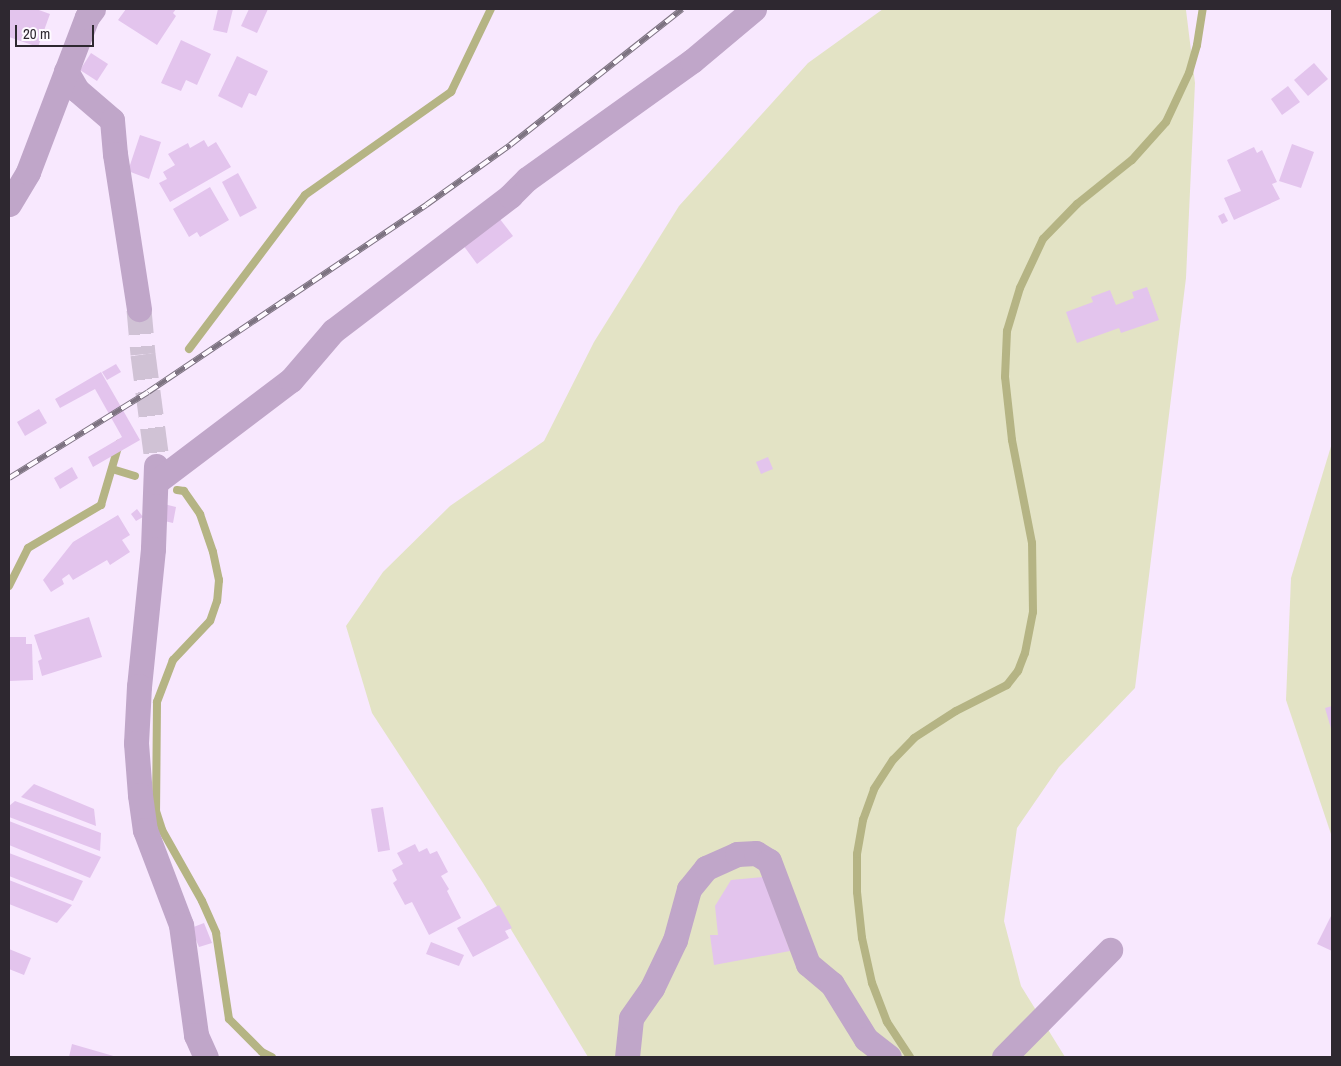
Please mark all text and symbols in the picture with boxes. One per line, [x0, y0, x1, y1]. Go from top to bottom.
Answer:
scale bar [18, 15, 96, 47]
text: 20 m [23, 23, 50, 44]

